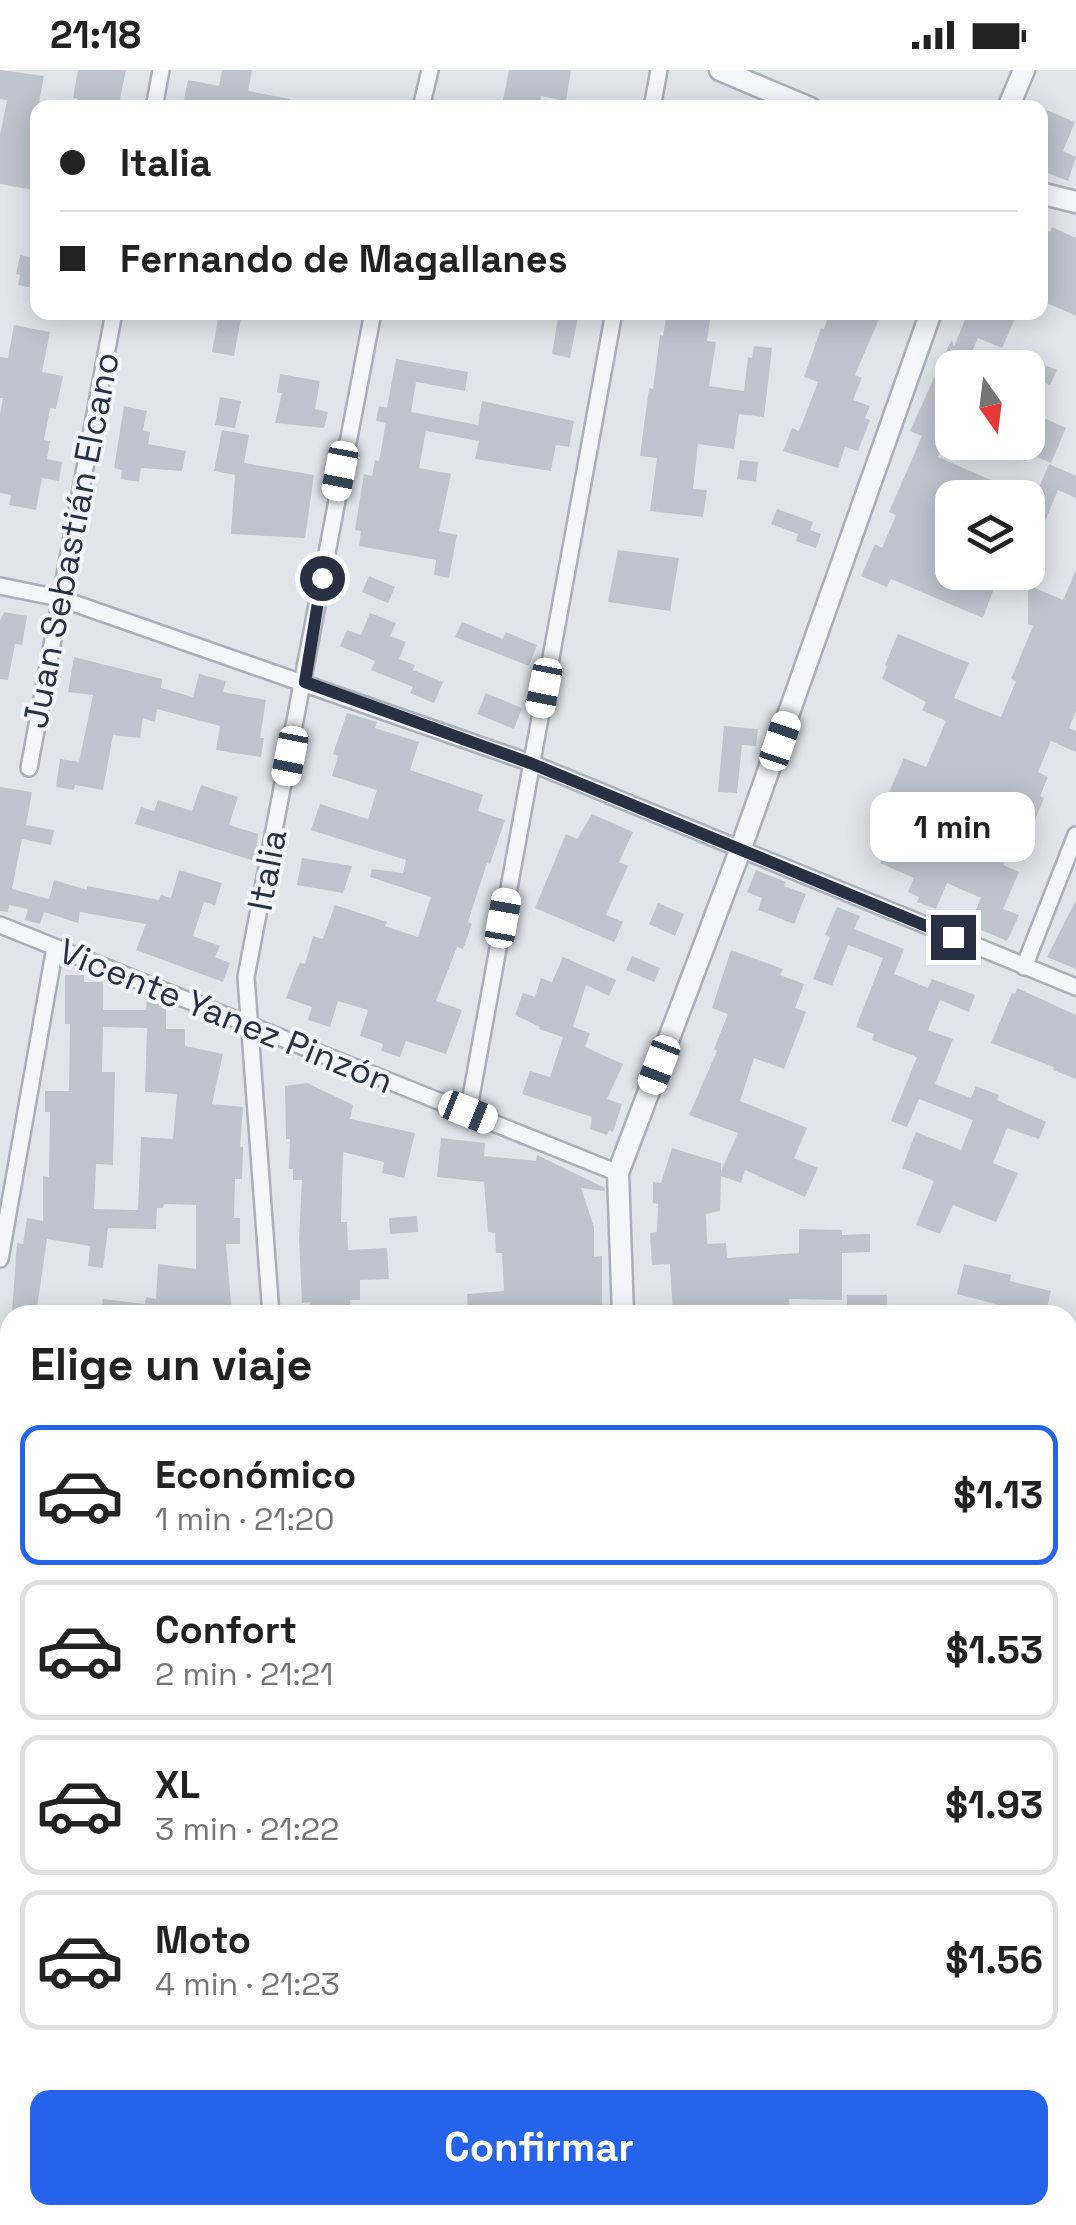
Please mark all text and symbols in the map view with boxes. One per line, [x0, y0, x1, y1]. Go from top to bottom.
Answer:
text: 21:18 [50, 11, 141, 59]
text: Italia [120, 139, 212, 187]
text: Fernando de Magallanes [120, 235, 568, 283]
street label: Juan Sebastián Elcano [13, 348, 129, 732]
north arrow [935, 350, 1045, 460]
map controls [935, 350, 1045, 590]
car [320, 439, 360, 503]
button: layers [935, 480, 1045, 590]
route start [300, 556, 345, 601]
car [524, 656, 564, 720]
car [756, 708, 804, 774]
car [270, 724, 310, 788]
callout: 1 min [870, 792, 1036, 862]
text: 1 min [913, 807, 992, 847]
street label: Italia [238, 826, 296, 914]
car [483, 886, 523, 950]
route end [931, 915, 976, 960]
street label: Vicente Yanez Pinzón [52, 929, 400, 1103]
car [634, 1032, 684, 1098]
car [435, 1087, 501, 1137]
text: Elige un viaje [30, 1336, 313, 1393]
icon: car [35, 1450, 125, 1540]
text: Económico [155, 1451, 356, 1499]
text: $1.13 [953, 1471, 1043, 1519]
text: 1 min · 21:20 [155, 1499, 335, 1539]
icon: car [35, 1605, 125, 1695]
text: Confort [155, 1606, 297, 1654]
text: $1.53 [946, 1626, 1043, 1674]
text: 2 min · 21:21 [155, 1654, 333, 1694]
icon: car [35, 1760, 125, 1850]
text: XL [155, 1761, 200, 1809]
text: $1.93 [945, 1781, 1043, 1829]
text: 3 min · 21:22 [155, 1809, 339, 1849]
icon: car [35, 1915, 125, 2005]
text: Moto [155, 1916, 251, 1964]
text: $1.56 [945, 1936, 1043, 1984]
text: 4 min · 21:23 [155, 1964, 340, 2004]
button: Confirmar [30, 2090, 1048, 2205]

